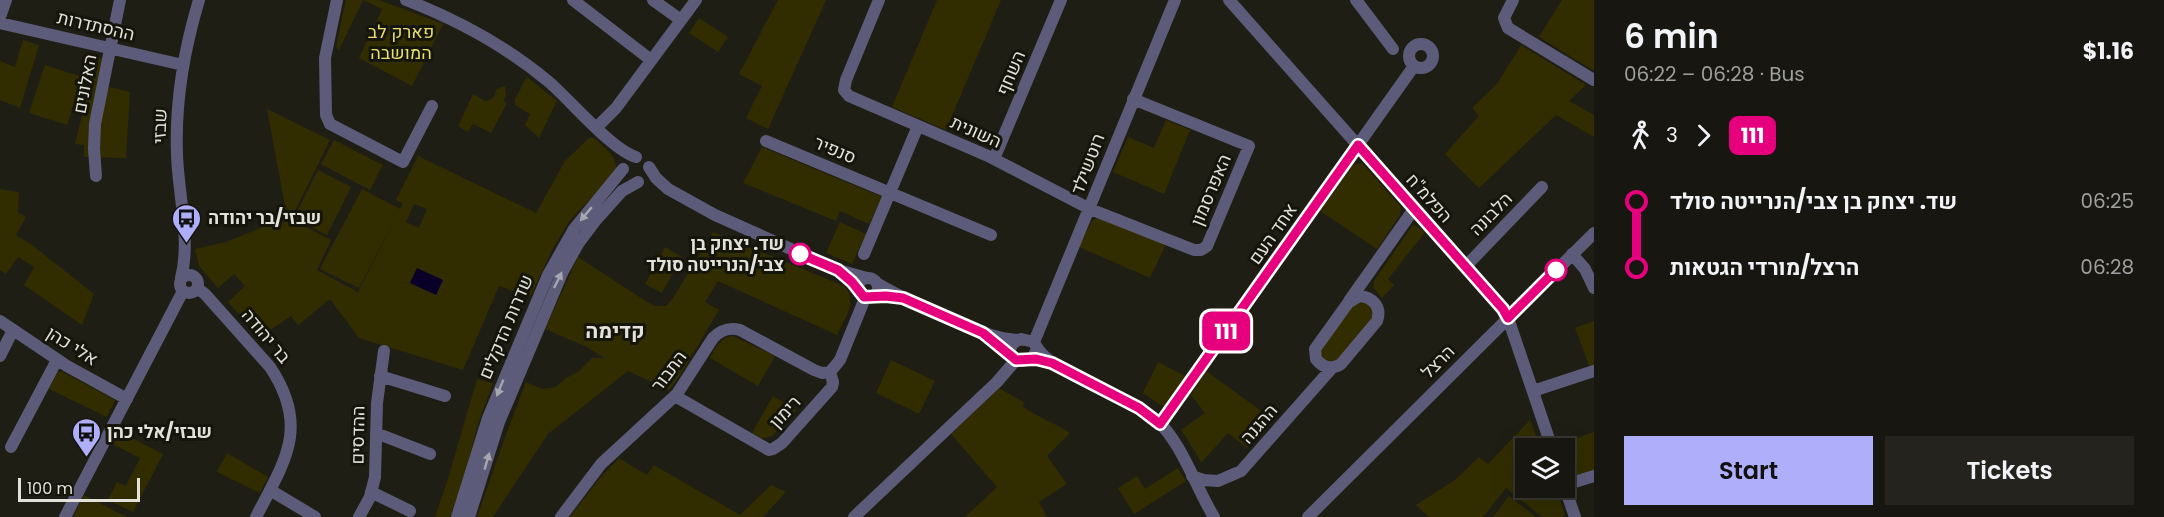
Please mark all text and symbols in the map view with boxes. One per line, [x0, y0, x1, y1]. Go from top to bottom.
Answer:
street label: ההסתדרות [55, 4, 137, 47]
text: 6 min [1624, 13, 1719, 60]
park label: פארק לב המושבה [368, 19, 434, 65]
text: $1.16 [2083, 36, 2134, 67]
street label: השחף [990, 47, 1031, 99]
street label: האלונים [67, 52, 103, 116]
text: 06:22 – 06:28 · Bus [1624, 60, 1805, 88]
street label: שבזי [146, 108, 173, 144]
street label: השונית [947, 109, 1006, 154]
icon: walk [1624, 119, 1657, 152]
icon: forward [1687, 119, 1720, 152]
text: 3 [1666, 121, 1678, 149]
text: 111 [1741, 121, 1764, 150]
street label: סנפיר [810, 130, 860, 170]
street label: רוטשילד [1064, 130, 1111, 198]
street label: האפרסמון [1184, 150, 1237, 229]
street label: הפלמ"ח [1400, 167, 1458, 228]
street label: הלבונה [1464, 186, 1518, 241]
text: שד. יצחק בן צבי/הנרייטה סולד [1670, 186, 1957, 217]
text: 06:25 [2080, 187, 2134, 215]
street label: אחד העם [1243, 198, 1303, 269]
bus stop icon: שבזי/בר יהודה [171, 202, 203, 244]
place label: שבזי/בר יהודה [208, 205, 321, 230]
one-way arrow [580, 206, 593, 221]
place label: שד. יצחק בן צבי/הנרייטה סולד [646, 231, 784, 277]
marker: שד. יצחק בן צבי/הנרייטה סולד [789, 243, 811, 265]
text: הרצל/מורדי הגטאות [1670, 252, 1860, 283]
text: 06:28 [2080, 253, 2134, 281]
unlabelled marker [1545, 259, 1567, 281]
street label: שדרות הדקלים [472, 271, 539, 383]
one-way arrow [554, 271, 563, 288]
street label: בר יהודה [236, 303, 297, 369]
line badge: 111 [1192, 312, 1260, 350]
district label: קדימה [585, 316, 645, 345]
text: 111 [1214, 317, 1238, 346]
street label: אלי כהן [42, 320, 103, 371]
street label: הרצל [1415, 339, 1460, 384]
street label: התבור [645, 345, 692, 396]
one-way arrow [495, 380, 505, 398]
street label: רימון [763, 390, 806, 433]
street label: ההגנה [1234, 398, 1283, 449]
street label: ההדסים [344, 405, 371, 465]
bus stop icon: שבזי/אלי כהן [70, 416, 102, 458]
place label: שבזי/אלי כהן [107, 419, 212, 444]
button: Start [1624, 436, 1873, 505]
button: Tickets [1885, 436, 2134, 505]
map controls [1515, 438, 1575, 498]
button: layers [1515, 438, 1575, 498]
one-way arrow [482, 452, 492, 470]
scale bar [18, 475, 140, 502]
text: 100 m [27, 477, 73, 500]

